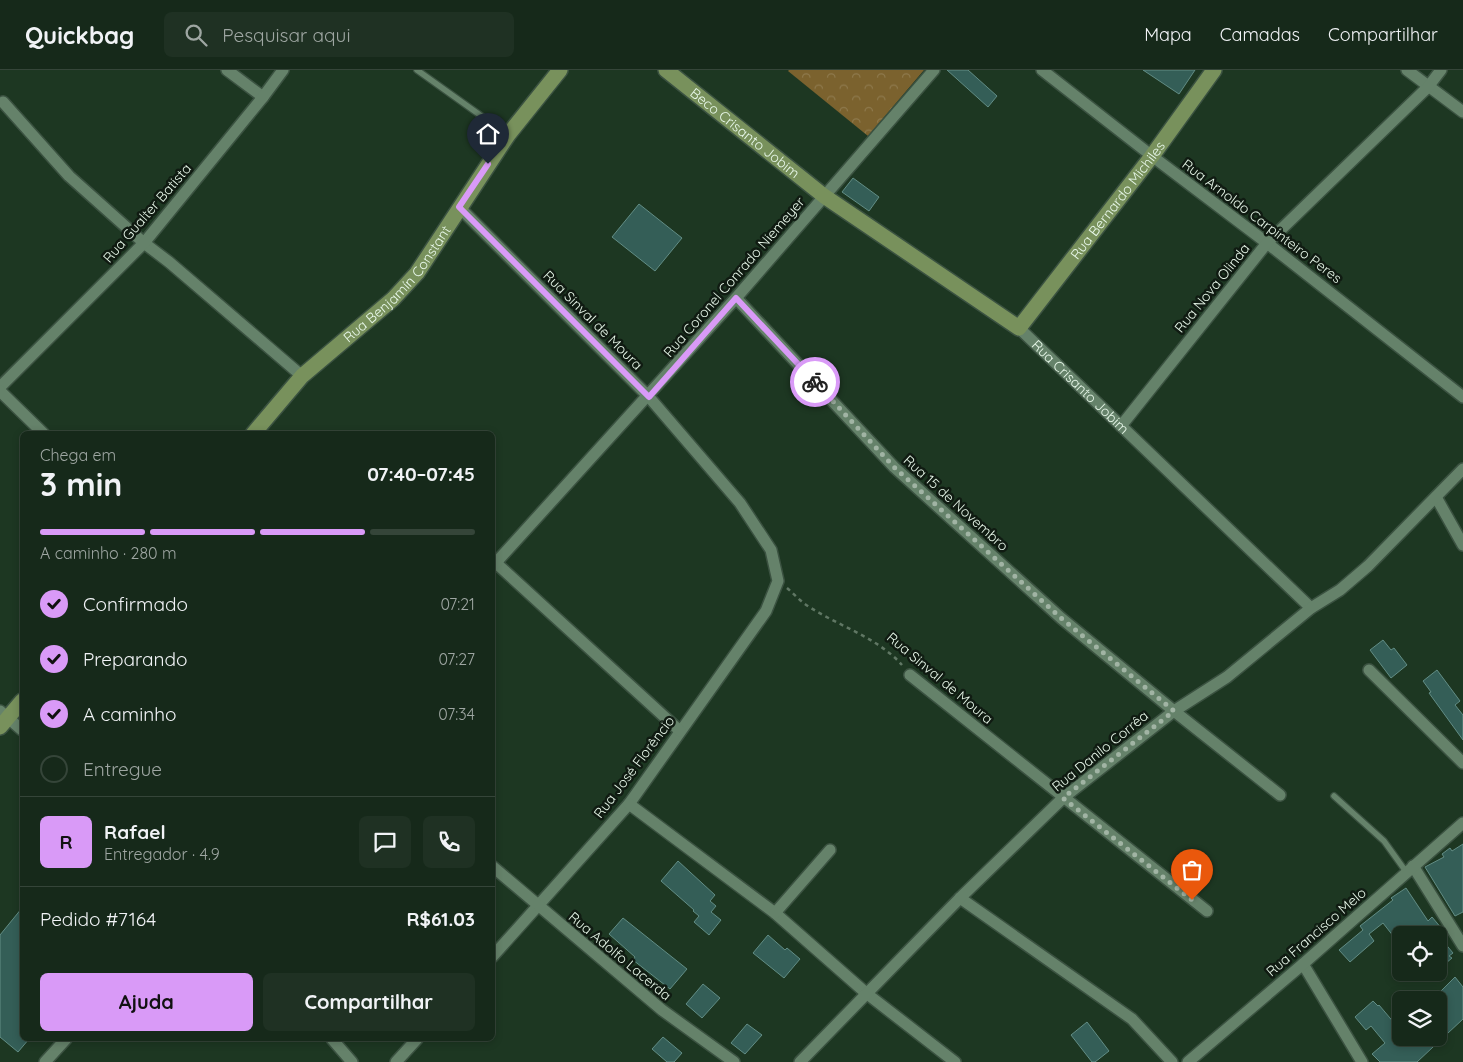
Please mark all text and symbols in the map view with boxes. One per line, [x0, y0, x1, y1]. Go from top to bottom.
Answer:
search box [164, 12, 514, 57]
text: Quickbag [25, 20, 134, 50]
icon: search [182, 21, 210, 49]
text: Pesquisar aqui [222, 23, 351, 47]
text: Mapa [1144, 23, 1192, 46]
text: Camadas [1220, 23, 1300, 46]
text: Compartilhar [1328, 23, 1438, 46]
street label: Beco Crisanto Jobim [687, 84, 803, 182]
pin [467, 113, 509, 164]
icon: home [474, 120, 502, 148]
street label: Rua Bernardo Michiles [1066, 137, 1169, 263]
street label: Rua Arnoldo Carpinteiro Peres [1178, 155, 1346, 287]
street label: Rua Gualter Batista [99, 160, 195, 266]
street label: Rua Coronel Conrado Niemeyer [659, 193, 809, 361]
street label: Rua Benjamín Constant [339, 222, 455, 346]
street label: Rua Nova Olinda [1170, 240, 1254, 336]
street label: Rua Sinval de Moura [540, 267, 646, 373]
street label: Rua Crisanto Jobim [1028, 336, 1133, 438]
courier [790, 357, 840, 407]
icon: bike [801, 368, 829, 396]
text: Chega em [40, 445, 116, 465]
street label: Rua 15 de Novembro [900, 451, 1012, 555]
text: 07:40–07:45 [367, 462, 475, 486]
text: 3 min [40, 464, 122, 504]
text: A caminho · 280 m [40, 543, 177, 563]
icon: check [40, 590, 68, 618]
text: Confirmado [83, 592, 188, 616]
text: 07:21 [440, 594, 475, 614]
street label: Rua Sinval de Moura [883, 628, 997, 728]
icon: check [40, 645, 68, 673]
text: Preparando [83, 647, 188, 671]
text: 07:27 [438, 649, 475, 669]
icon: check [40, 700, 68, 728]
text: A caminho [83, 702, 176, 726]
text: 07:34 [438, 704, 475, 724]
street label: Rua Danilo Corrêa [1048, 707, 1152, 795]
street label: Rua José Florêncio [590, 712, 678, 822]
text: Entregue [83, 757, 162, 781]
button: chat [359, 816, 411, 868]
button: phone [423, 816, 475, 868]
text: Rafael [104, 820, 166, 844]
text: R [59, 830, 73, 854]
text: Entregador · 4.9 [104, 844, 220, 864]
pin [1171, 849, 1213, 900]
icon: bag [1178, 856, 1206, 884]
street label: Rua Francisco Melo [1262, 884, 1370, 980]
text: Pedido #7164 [40, 907, 156, 931]
text: R$61.03 [406, 907, 475, 931]
street label: Rua Adolfo Lacerda [565, 908, 675, 1004]
map controls [1392, 926, 1447, 1046]
button: locate [1392, 926, 1447, 981]
button: Ajuda [40, 973, 253, 1031]
button: Compartilhar [263, 973, 475, 1031]
button: layers [1392, 991, 1447, 1046]

